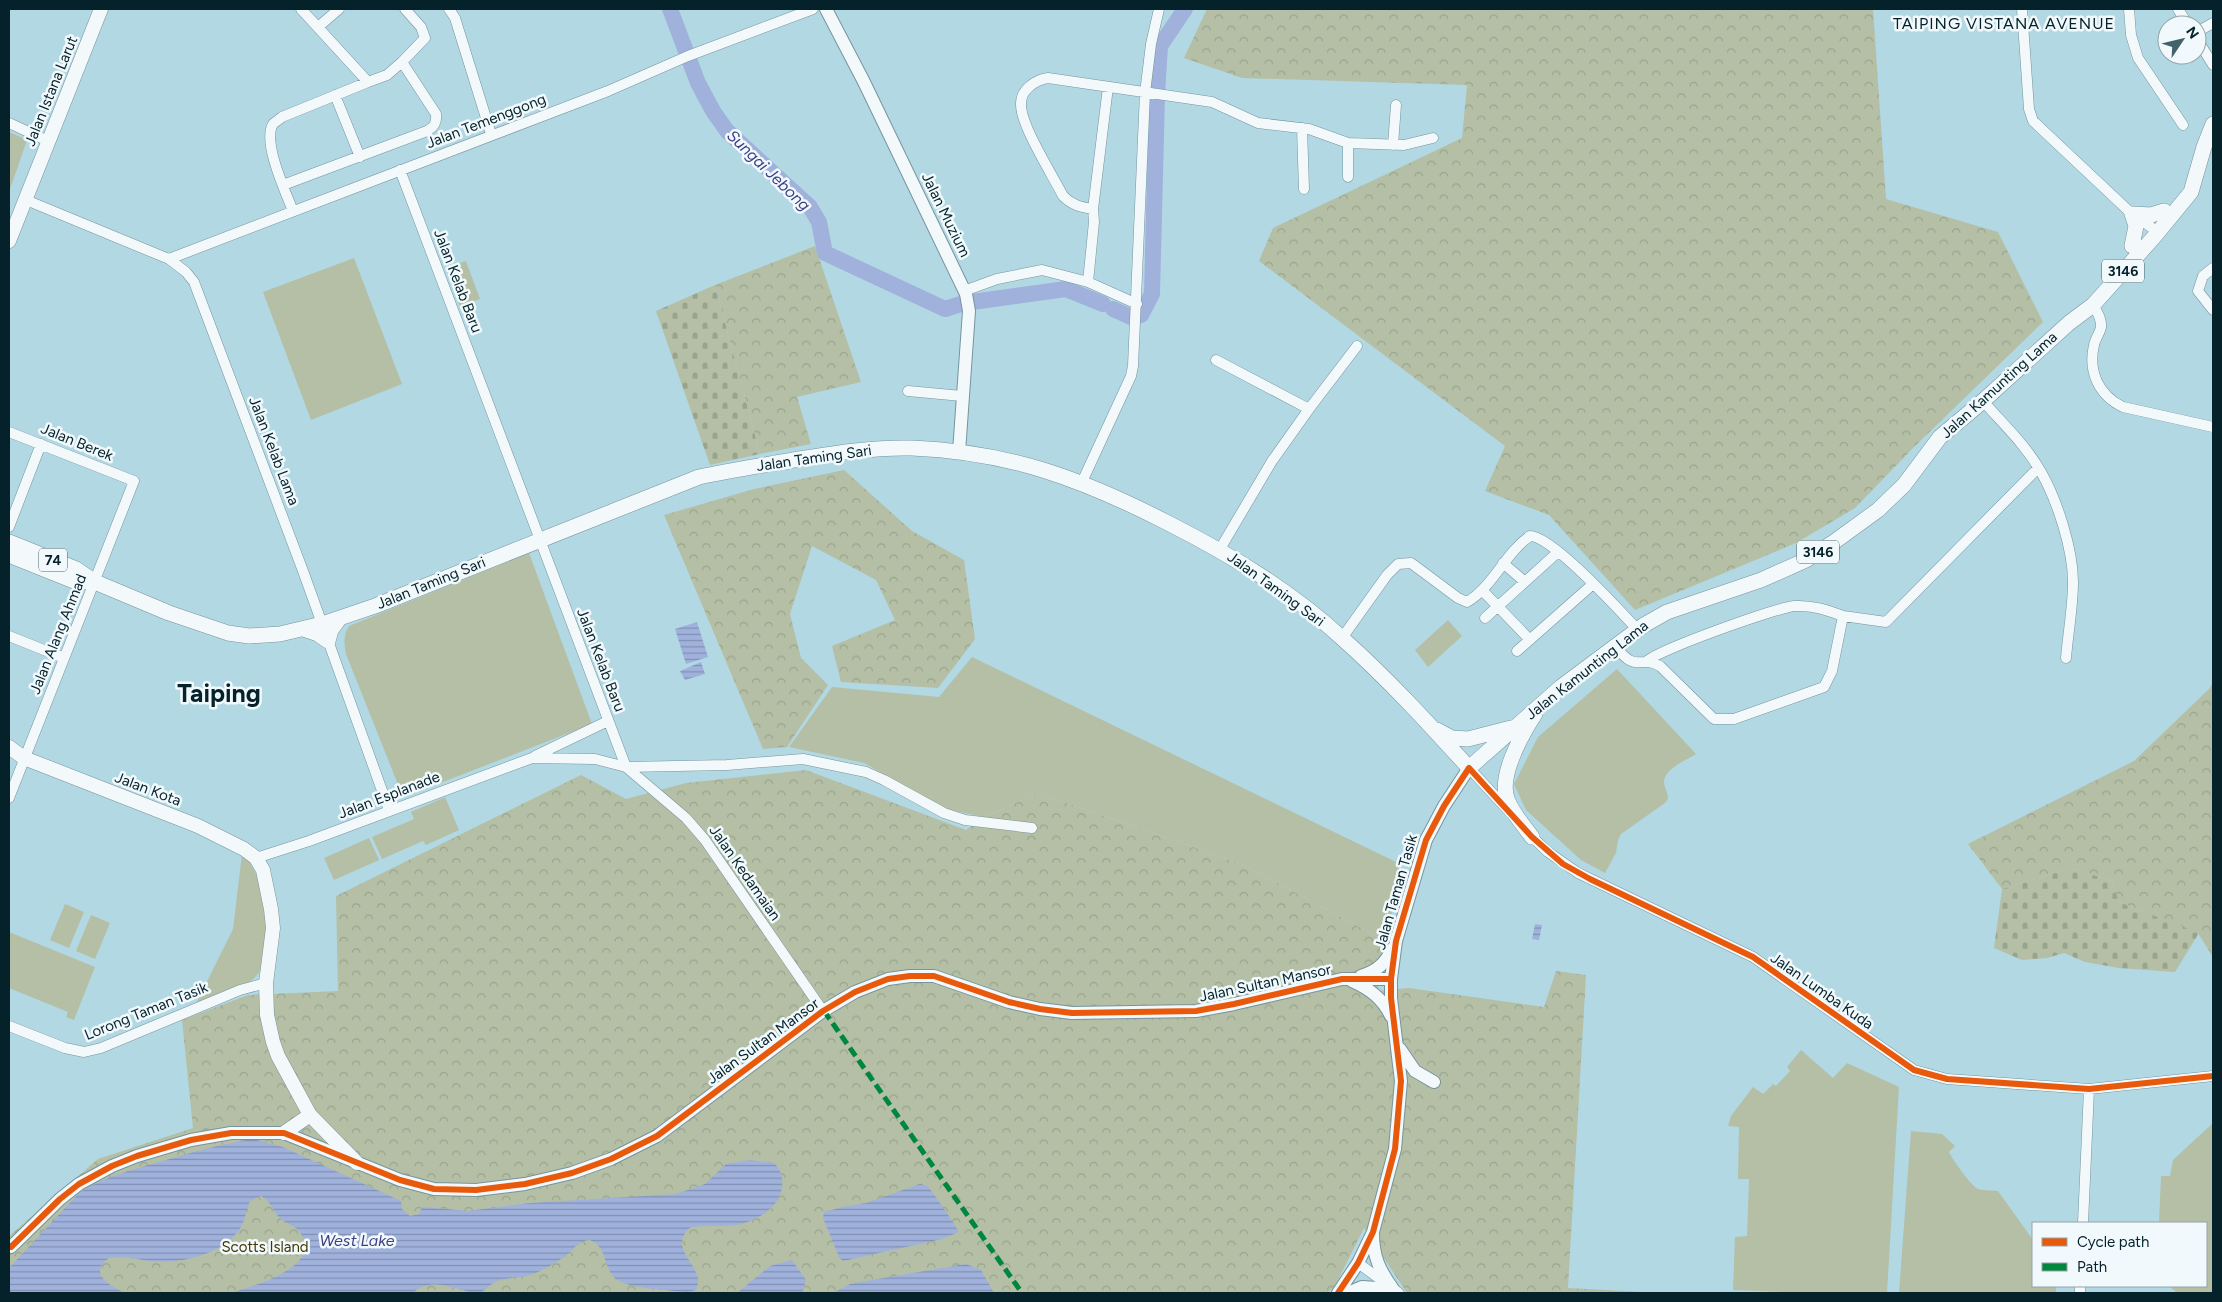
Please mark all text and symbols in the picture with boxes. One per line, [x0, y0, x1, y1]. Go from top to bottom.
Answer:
district label: TAIPING VISTANA AVENUE [1893, 14, 2115, 33]
north arrow [2157, 15, 2207, 65]
text: N [2182, 24, 2202, 42]
street label: Jalan Istana Larut [21, 33, 81, 149]
street label: Jalan Temenggong [424, 90, 548, 152]
water label: Sungai Jebong [723, 126, 814, 215]
street label: Jalan Muzium [918, 170, 974, 260]
street label: Jalan Kelab Baru [430, 227, 486, 335]
road number: 3146 [2102, 260, 2144, 282]
street label: Jalan Kamunting Lama [1937, 328, 2061, 442]
street label: Jalan Kelab Lama [245, 394, 303, 508]
street label: Jalan Berek [38, 419, 116, 465]
street label: Jalan Taming Sari [755, 441, 873, 475]
road number: 3146 [1797, 540, 1839, 564]
road number: 74 [39, 548, 67, 572]
street label: Jalan Taming Sari [1224, 548, 1328, 630]
street label: Jalan Taming Sari [374, 553, 488, 613]
street label: Jalan Alang Ahmad [26, 571, 90, 697]
street label: Jalan Kelab Baru [573, 606, 629, 714]
street label: Jalan Kamunting Lama [1522, 617, 1652, 723]
district label: Taiping [177, 678, 261, 708]
street label: Jalan Esplanade [336, 767, 442, 823]
street label: Jalan Kota [112, 768, 184, 810]
street label: Jalan Kedamaian [706, 822, 784, 924]
street label: Jalan Taman Tasik [1371, 832, 1421, 952]
street label: Jalan Lumba Kuda [1767, 949, 1877, 1033]
street label: Jalan Sultan Mansor [1198, 960, 1332, 1006]
street label: Lorong Taman Tasik [82, 978, 211, 1044]
street label: Jalan Sultan Mansor [703, 994, 823, 1088]
legend [2032, 1222, 2207, 1287]
water label: West Lake [319, 1231, 395, 1250]
text: Cycle path [2077, 1233, 2149, 1251]
park label: Scotts Island [221, 1238, 309, 1256]
text: Path [2077, 1258, 2107, 1276]

